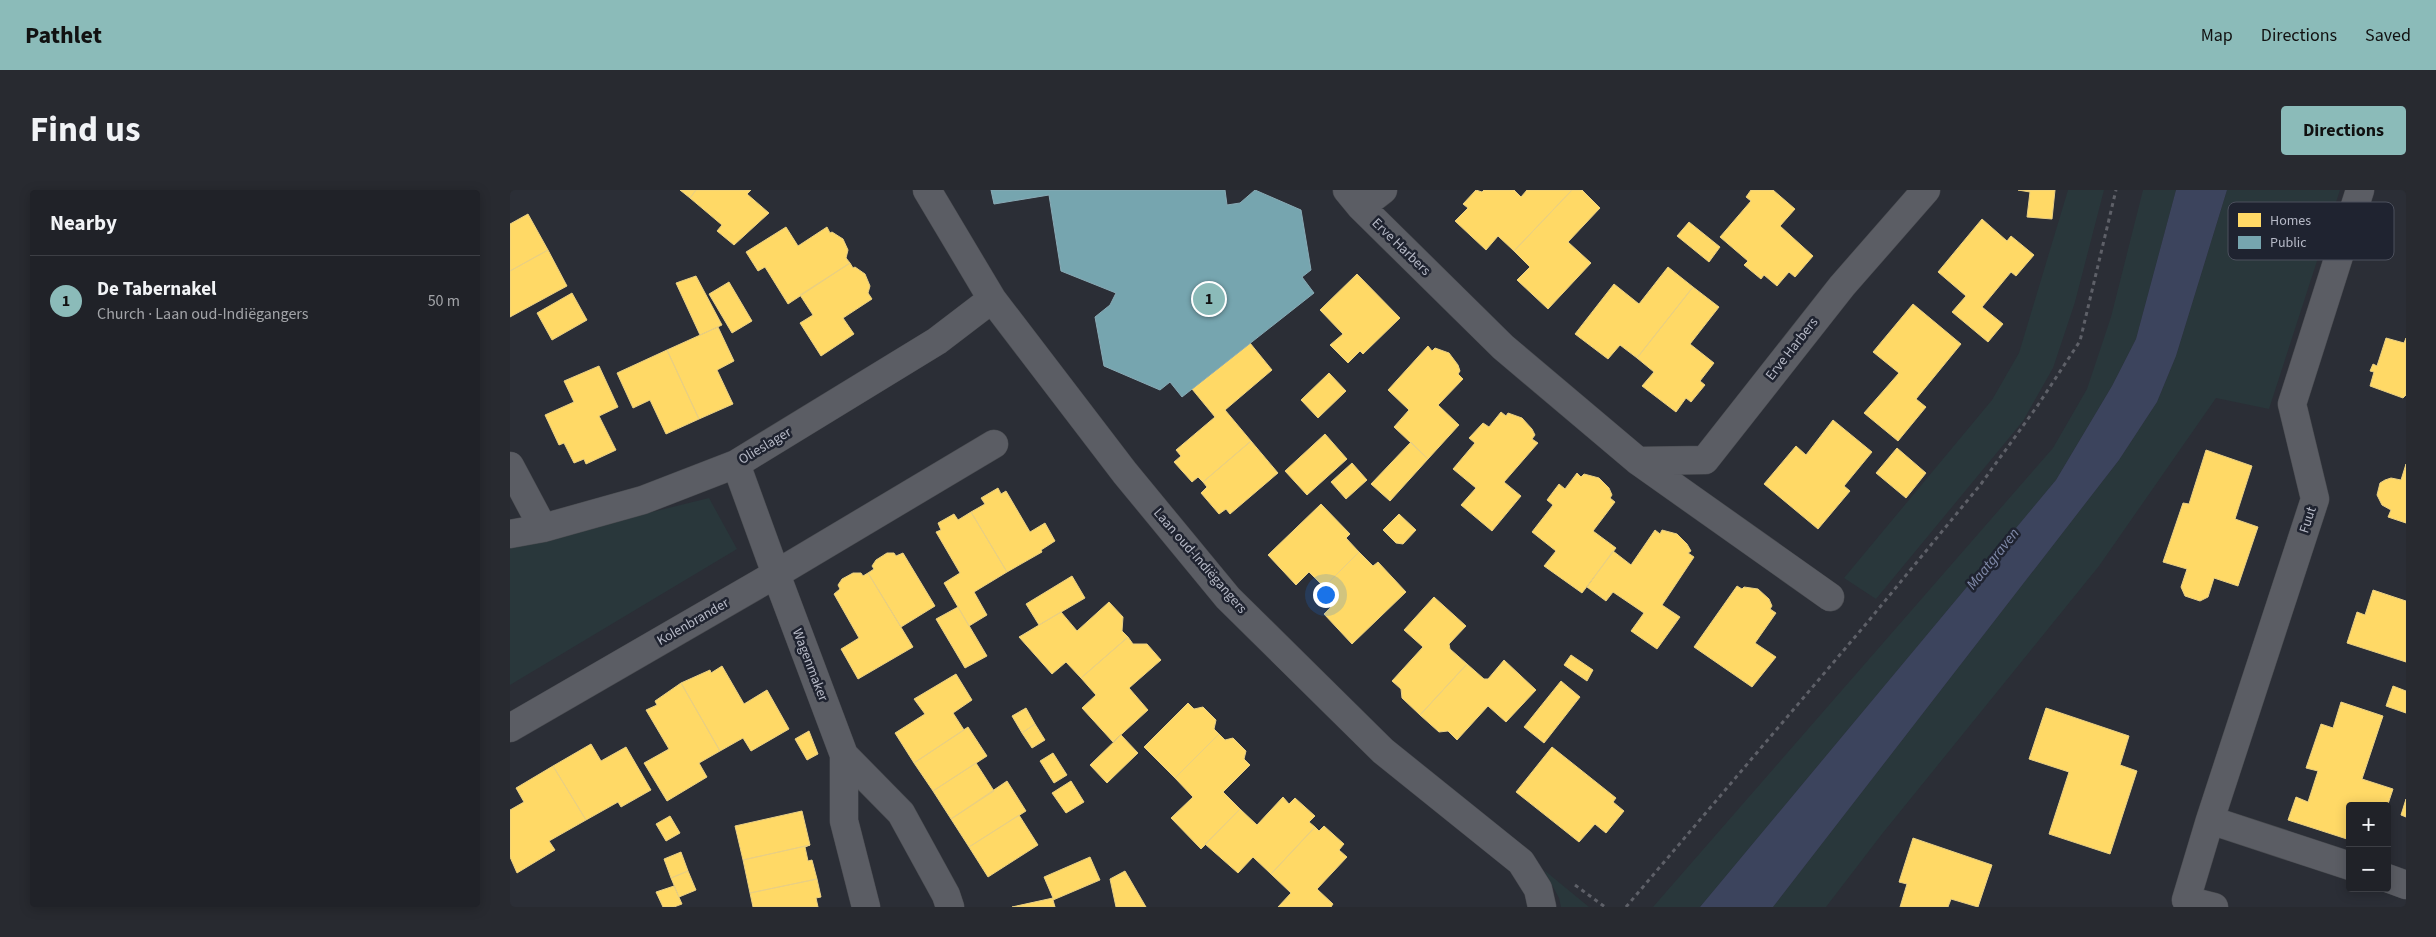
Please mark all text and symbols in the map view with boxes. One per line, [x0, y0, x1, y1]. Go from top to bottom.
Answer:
text: Pathlet [25, 18, 102, 53]
text: Map [2201, 23, 2233, 48]
text: Directions [2261, 23, 2337, 48]
text: Saved [2365, 23, 2411, 48]
text: Find us [30, 105, 140, 155]
button: Directions [2281, 106, 2406, 155]
legend [2228, 202, 2394, 260]
text: Nearby [50, 208, 117, 238]
text: Homes [2270, 211, 2311, 231]
street label: Erve Harbers [1367, 214, 1435, 280]
text: Public [2270, 233, 2307, 253]
text: De Tabernakel [97, 276, 216, 303]
pin: 1 [1193, 280, 1225, 318]
text: 1 [62, 290, 70, 312]
text: 50 m [428, 290, 460, 312]
text: Church · Laan oud-Indiëgangers [97, 303, 309, 325]
street label: Erve Harbers [1761, 313, 1823, 385]
street label: Olieslager [735, 422, 795, 470]
street label: Laan oud-Indiëgangers [1148, 504, 1252, 618]
street label: Fuut [2294, 504, 2322, 536]
water label: Maatgraven [1962, 524, 2025, 594]
your location [1313, 582, 1339, 608]
street label: Kolenbrander [653, 593, 733, 651]
street label: Wagenmaker [787, 626, 833, 704]
map controls [2346, 802, 2391, 892]
button: + [2346, 802, 2391, 847]
button: − [2346, 847, 2391, 892]

